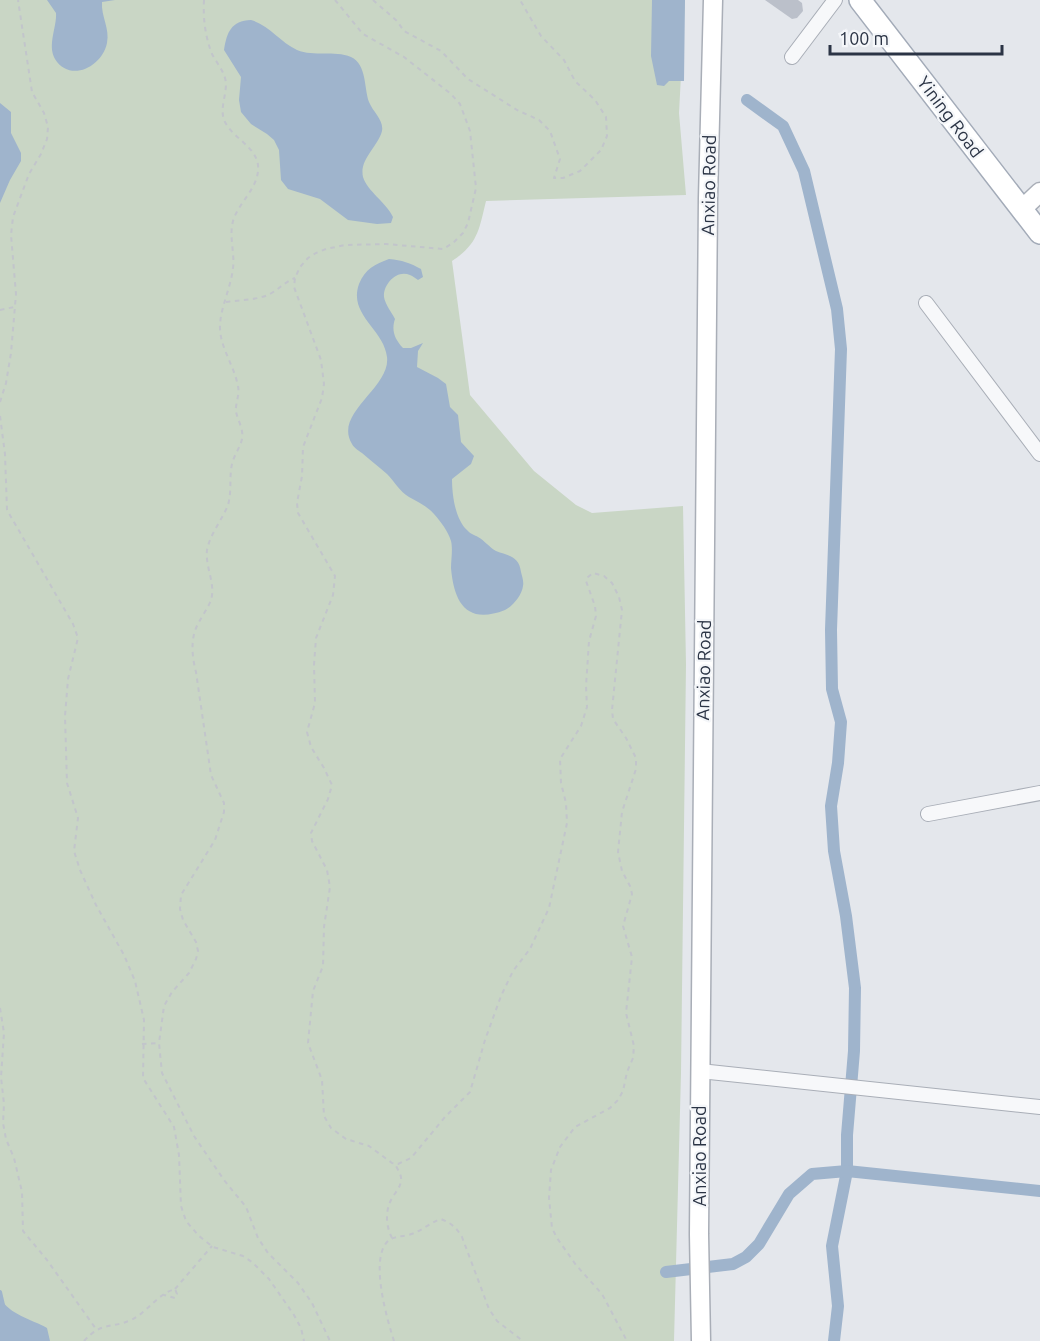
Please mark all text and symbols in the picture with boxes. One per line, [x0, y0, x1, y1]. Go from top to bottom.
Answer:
scale bar [830, 18, 1002, 56]
text: 100 m [839, 28, 889, 48]
street label: Yining Road [914, 72, 988, 161]
street label: Anxiao Road [697, 134, 719, 236]
street label: Anxiao Road [692, 619, 714, 721]
street label: Anxiao Road [689, 1106, 709, 1206]

